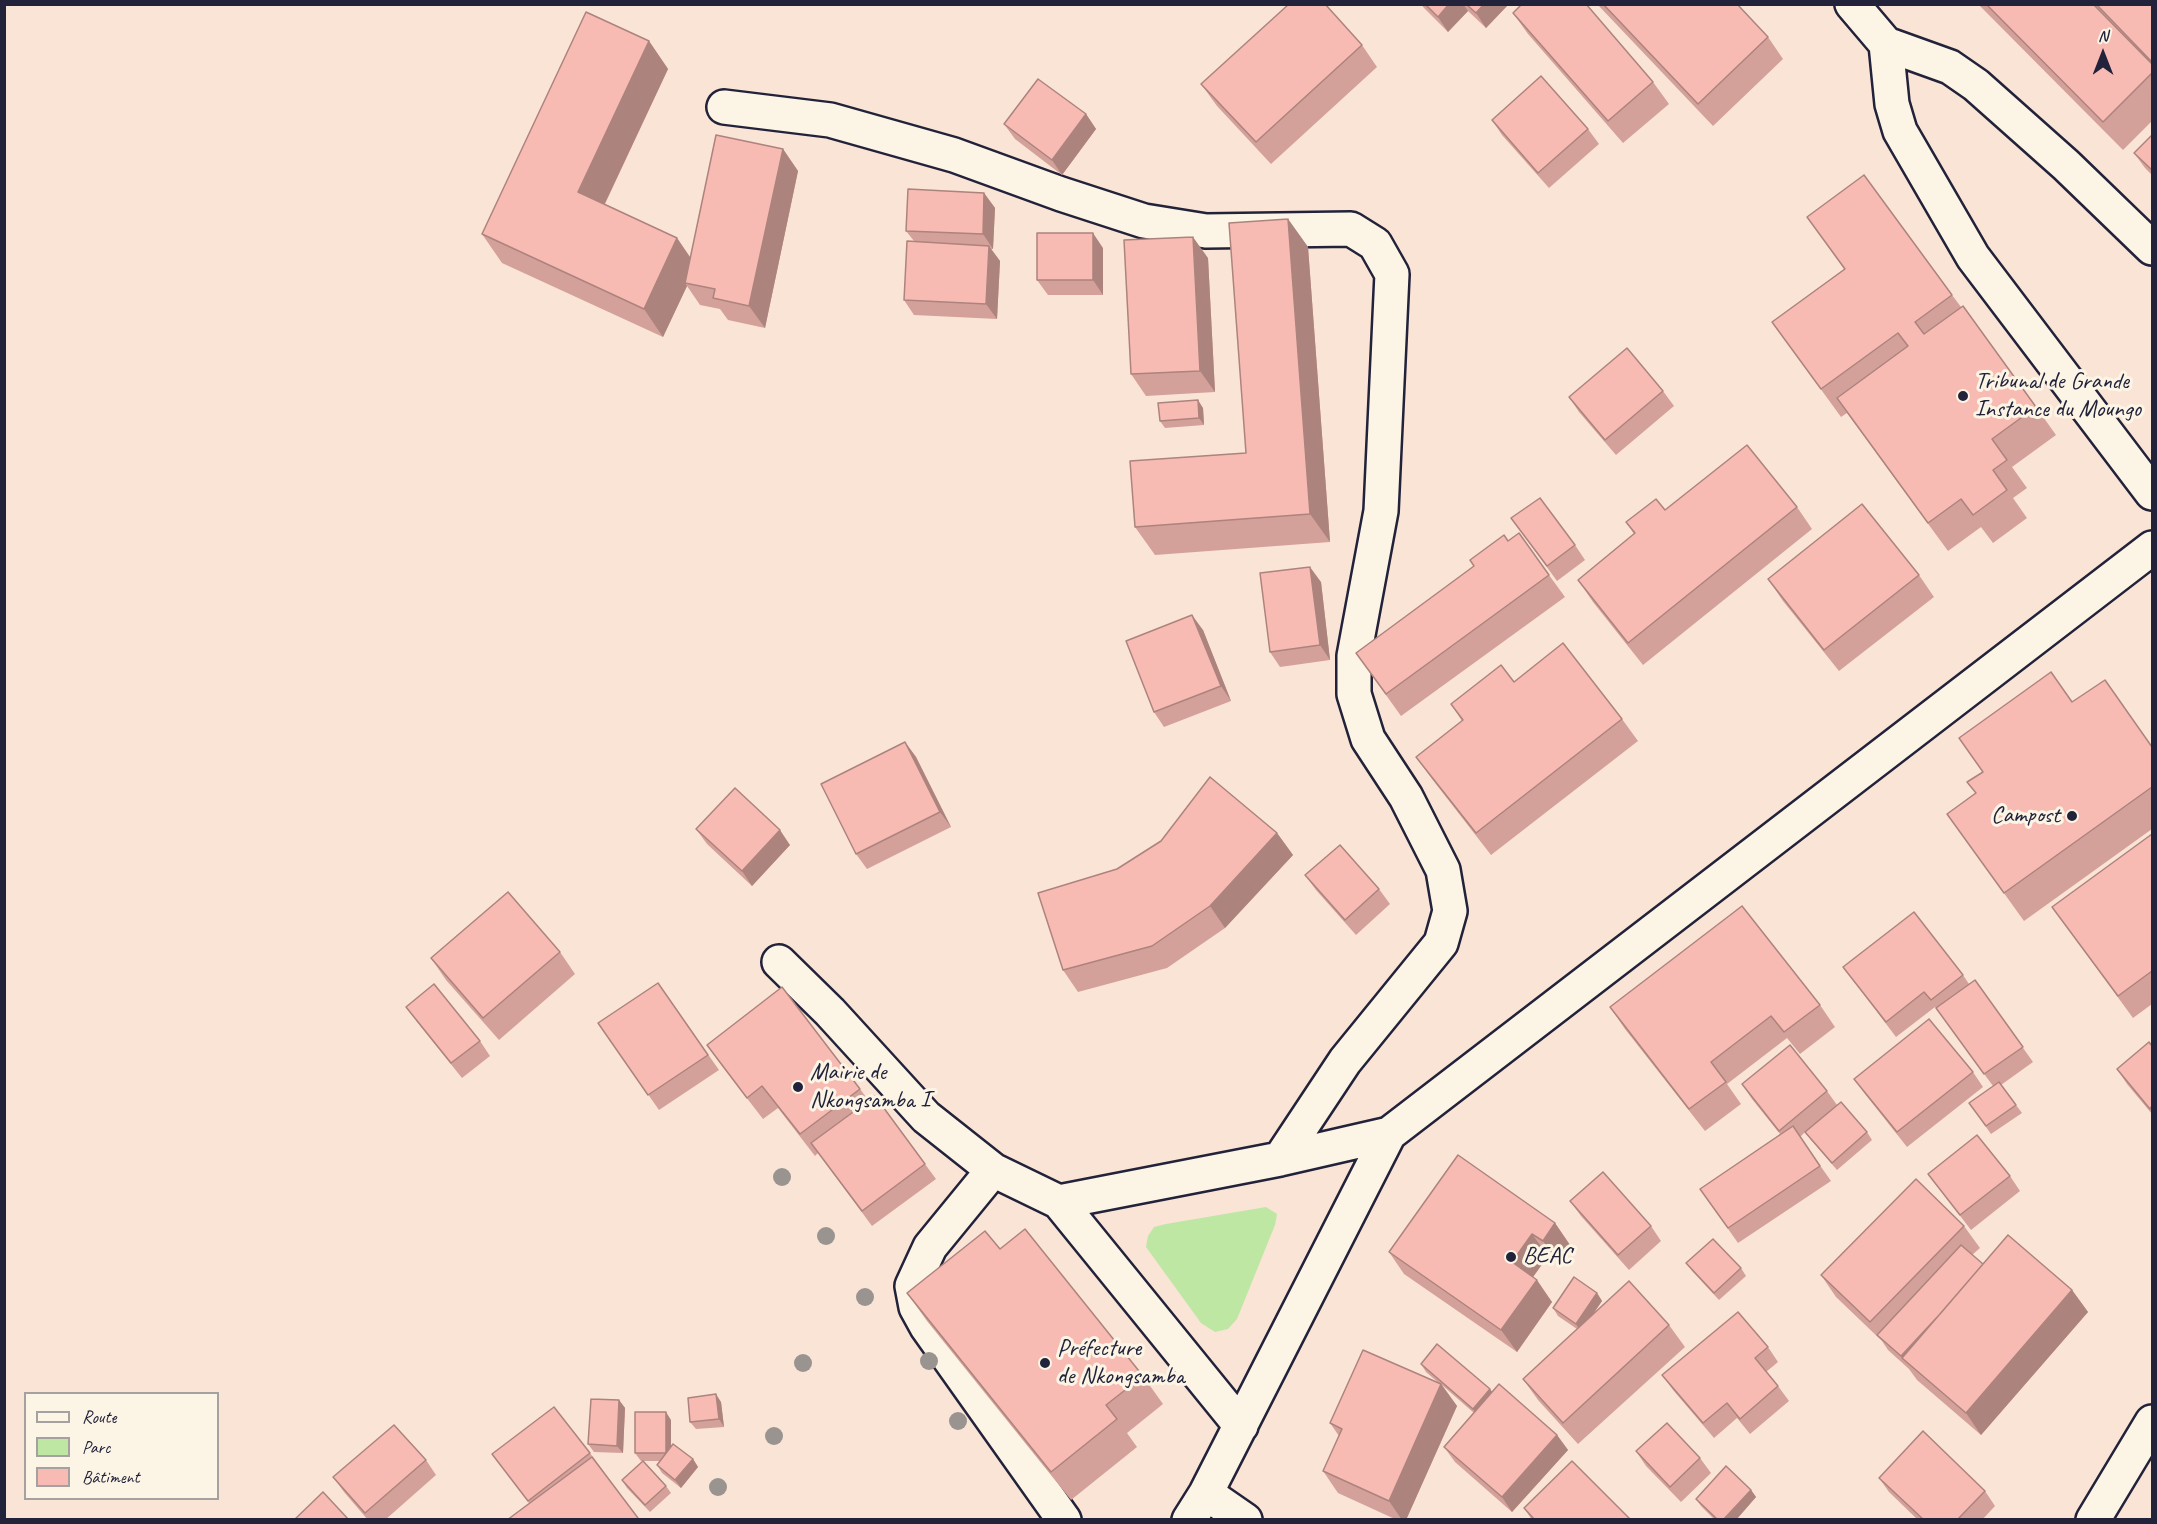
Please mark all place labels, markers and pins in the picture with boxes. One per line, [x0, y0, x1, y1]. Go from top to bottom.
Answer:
place label: Tribunal de Grande Instance du Moungo [1975, 368, 2141, 424]
marker: Tribunal de Grande Instance du Moungo [1956, 389, 1970, 403]
place label: Campost [1991, 802, 2060, 830]
marker: Campost [2065, 809, 2079, 823]
place label: Mairie de Nkongsamba I [810, 1059, 930, 1115]
marker: Mairie de Nkongsamba I [791, 1080, 805, 1094]
place label: BEAC [1523, 1243, 1572, 1271]
marker: BEAC [1504, 1250, 1518, 1264]
place label: Préfecture de Nkongsamba [1057, 1335, 1184, 1391]
marker: Préfecture de Nkongsamba [1038, 1356, 1052, 1370]

